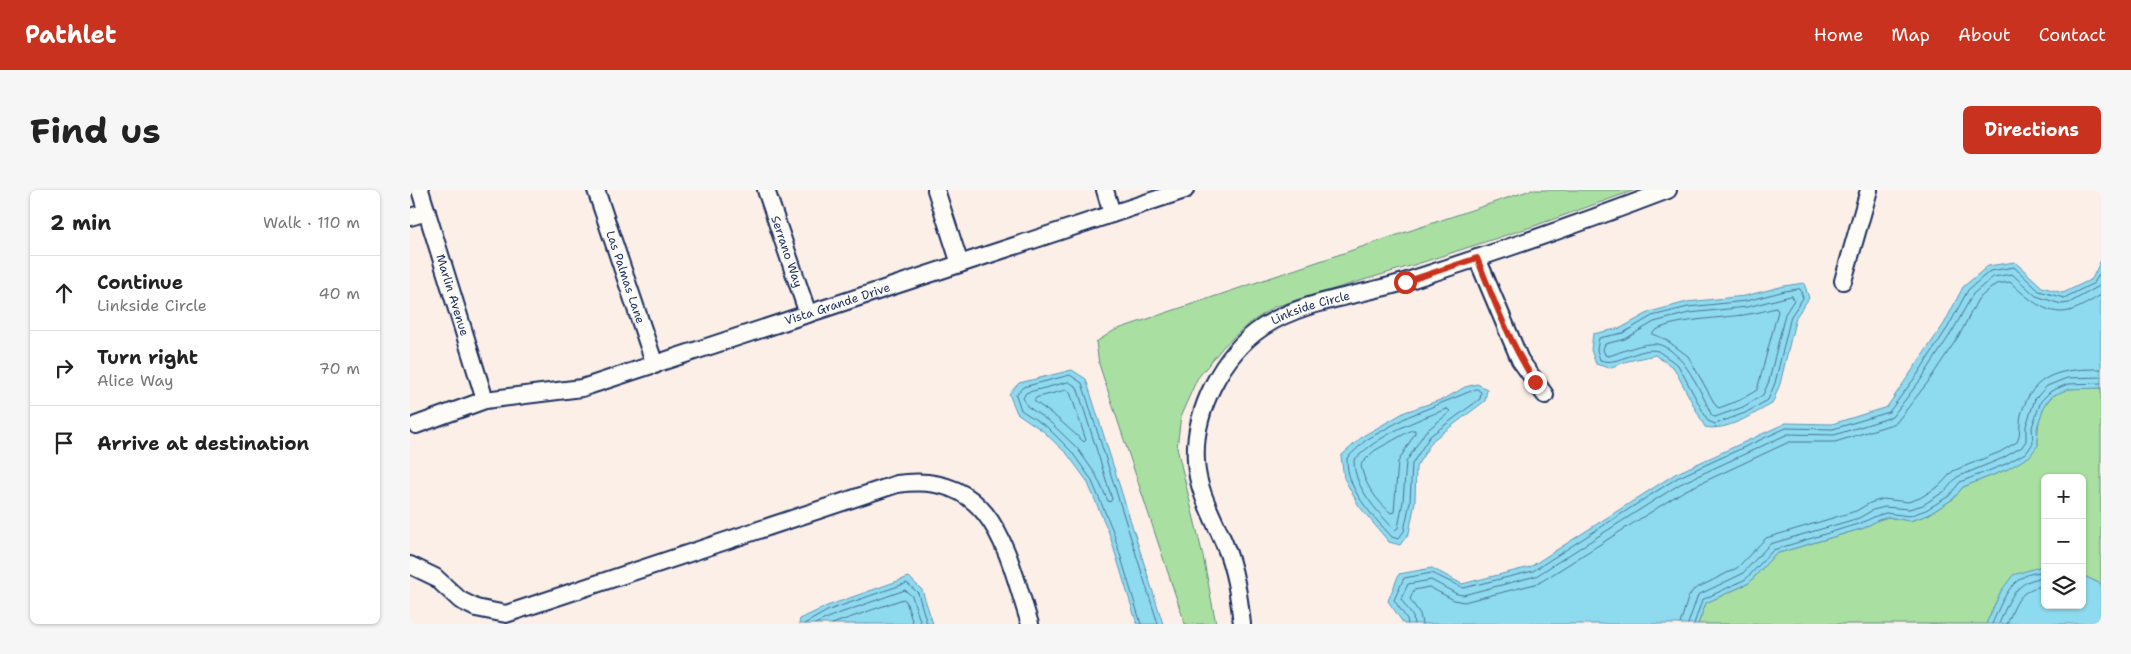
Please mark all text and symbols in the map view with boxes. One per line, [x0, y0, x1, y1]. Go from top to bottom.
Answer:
text: Pathlet [25, 19, 116, 51]
text: Home [1814, 23, 1863, 47]
text: Map [1891, 23, 1930, 47]
text: About [1958, 23, 2011, 47]
text: Contact [2039, 23, 2106, 47]
button: Directions [1963, 106, 2101, 154]
text: Find us [30, 107, 161, 154]
text: 2 min [50, 209, 111, 237]
text: Walk · 110 m [263, 212, 360, 233]
street label: Serrano Way [767, 214, 806, 290]
street label: Las Palmas Lane [602, 229, 649, 326]
street label: Marlin Avenue [432, 252, 473, 338]
text: Continue [97, 270, 183, 295]
route start [1394, 271, 1417, 294]
icon: ahead [50, 279, 78, 307]
street label: Vista Grande Drive [783, 279, 892, 329]
text: 40 m [318, 283, 360, 304]
street label: Linkside Circle [1268, 288, 1352, 329]
text: Linkside Circle [97, 295, 207, 316]
text: Turn right [97, 345, 198, 370]
icon: right [50, 354, 78, 382]
text: 70 m [319, 358, 360, 379]
text: Alice Way [97, 370, 174, 391]
route end [1524, 371, 1547, 394]
icon: arrive [50, 429, 78, 457]
text: Arrive at destination [97, 431, 309, 456]
map controls [2041, 474, 2086, 609]
button: + [2041, 474, 2086, 519]
button: − [2041, 519, 2086, 564]
button: layers [2041, 564, 2086, 609]

